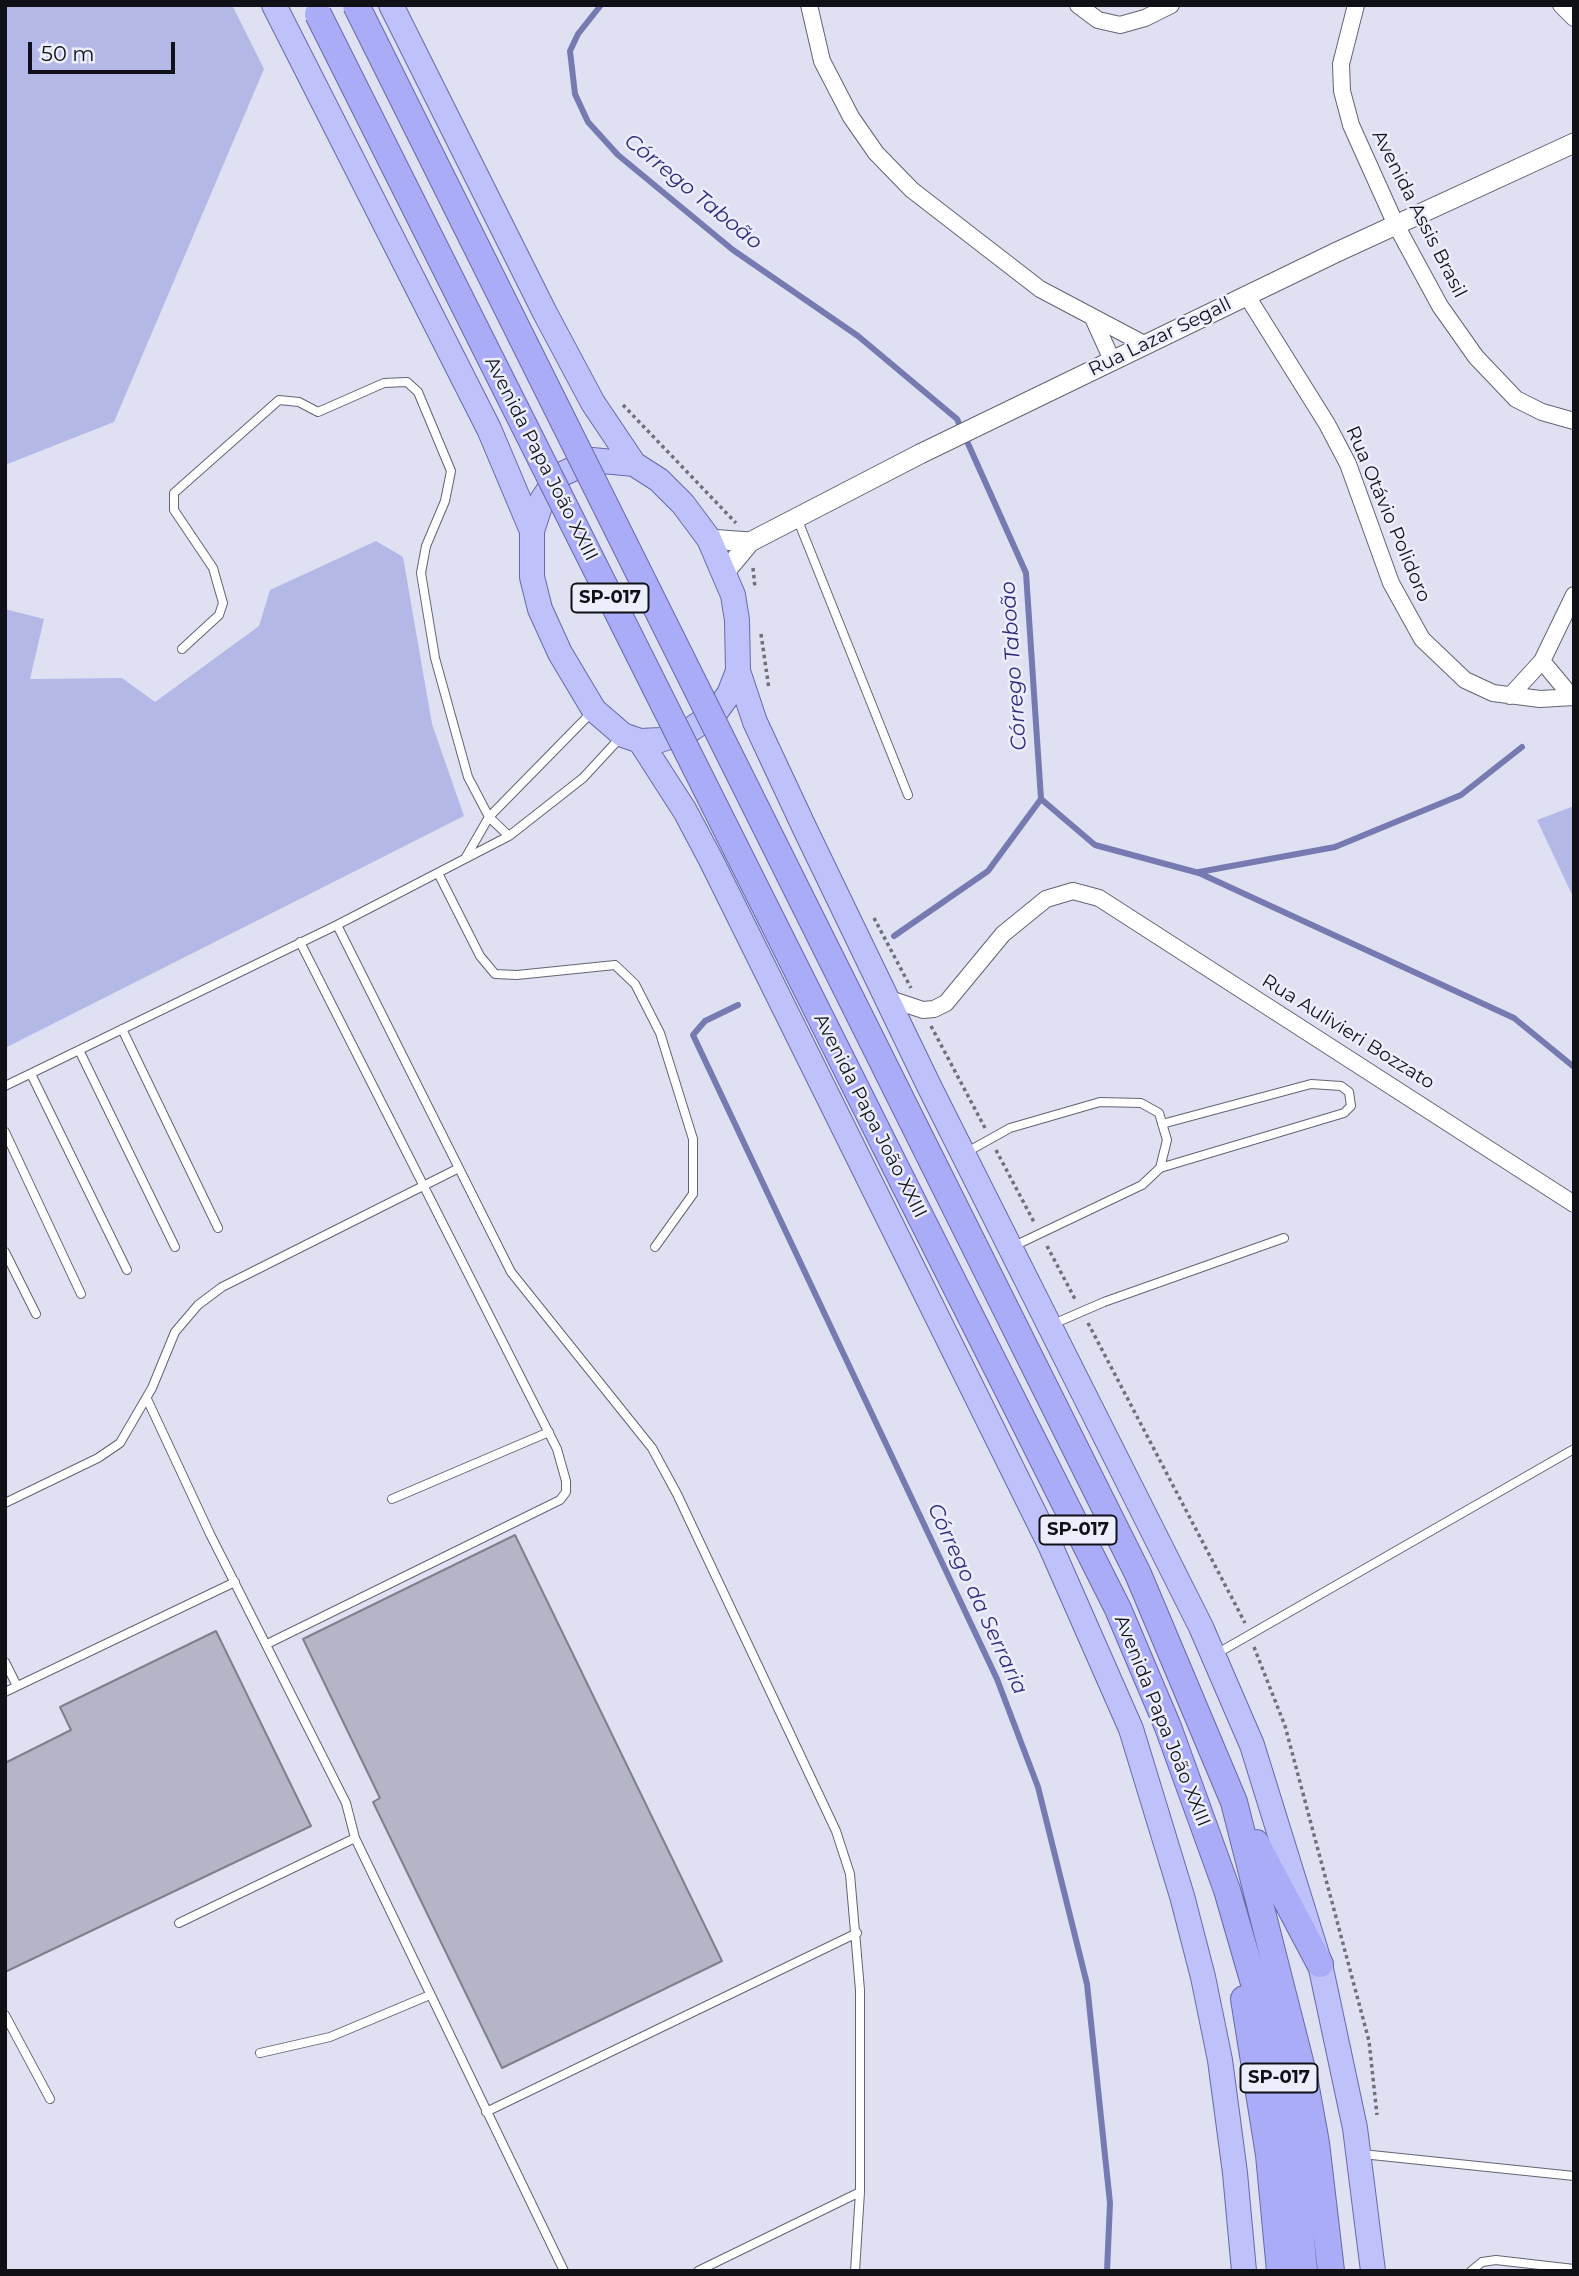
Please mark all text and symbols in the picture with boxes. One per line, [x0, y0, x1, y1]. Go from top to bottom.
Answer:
scale bar [32, 28, 178, 72]
text: 50 m [41, 41, 95, 66]
street label: Avenida Assis Brasil [1367, 126, 1471, 302]
water label: Córrego Taboão [619, 129, 767, 255]
street label: Rua Lazar Segall [1085, 293, 1235, 381]
street label: Avenida Papa João XXIII [480, 353, 602, 565]
street label: Rua Otávio Polidoro [1341, 423, 1435, 605]
water label: Córrego Taboão [996, 580, 1032, 752]
road number: SP-017 [572, 584, 648, 612]
street label: Rua Aulivieri Bozzato [1257, 969, 1439, 1095]
street label: Avenida Papa João XXIII [809, 1010, 931, 1222]
water label: Córrego da Serraria [922, 1499, 1032, 1699]
road number: SP-017 [1040, 1516, 1116, 1545]
street label: Avenida Papa João XXIII [1109, 1612, 1215, 1830]
road number: SP-017 [1240, 2064, 1318, 2092]

